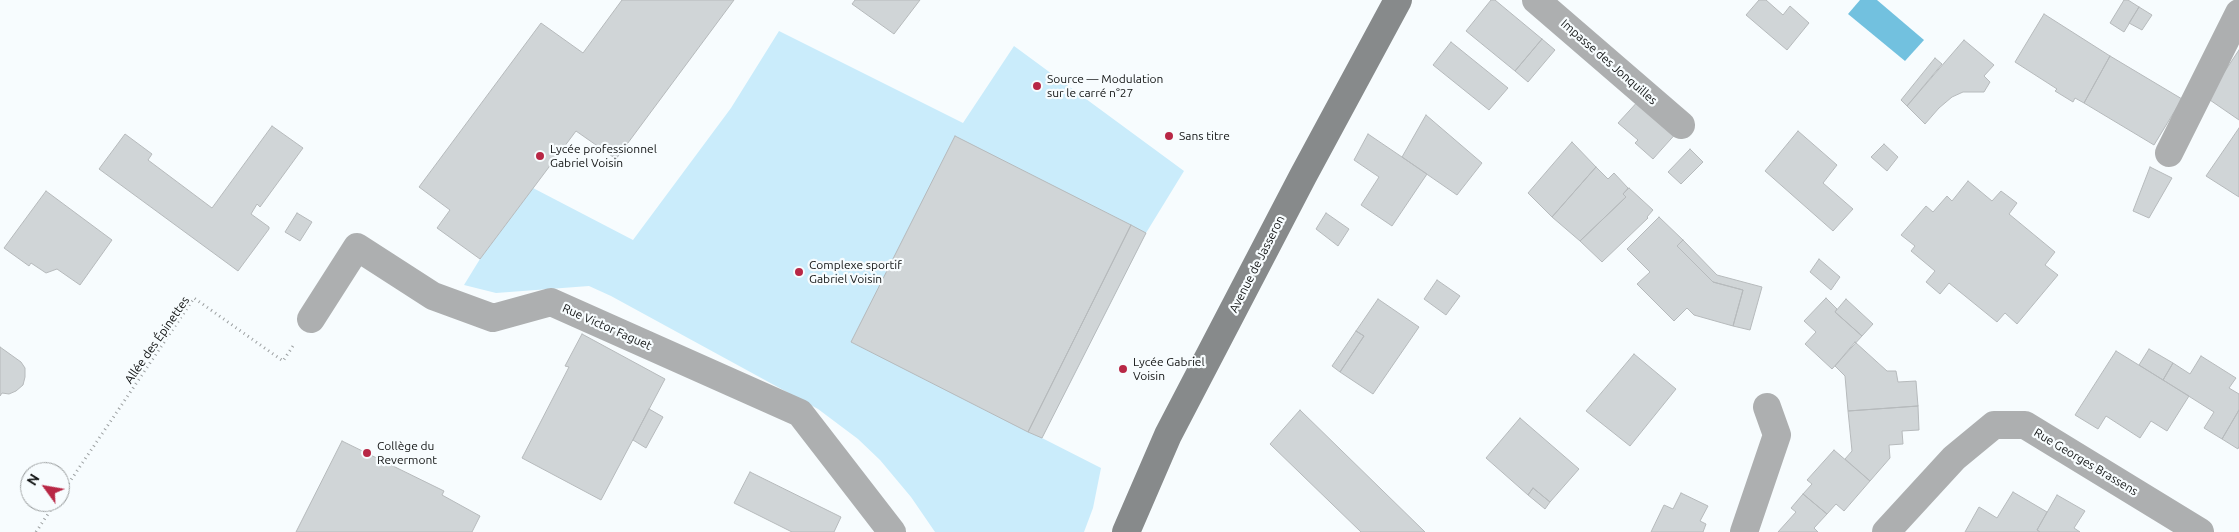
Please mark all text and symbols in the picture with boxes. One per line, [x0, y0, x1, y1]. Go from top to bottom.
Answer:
street label: Impasse des Jonquilles [1558, 16, 1660, 108]
place label: Source — Modulation sur le carré n°27 [1047, 72, 1163, 100]
marker: Source — Modulation sur le carré n°27 [1031, 80, 1043, 92]
place label: Sans titre [1179, 129, 1230, 143]
marker: Sans titre [1163, 130, 1175, 142]
place label: Lycée professionnel Gabriel Voisin [550, 142, 657, 170]
marker: Lycée professionnel Gabriel Voisin [534, 150, 546, 162]
street label: Avenue de Jasseron [1226, 213, 1288, 315]
place label: Complexe sportif Gabriel Voisin [809, 258, 902, 286]
marker: Complexe sportif Gabriel Voisin [793, 266, 805, 278]
street label: Allée des Épinettes [122, 294, 192, 386]
street label: Rue Victor Faguet [560, 301, 654, 353]
place label: Lycée Gabriel Voisin [1133, 355, 1205, 383]
marker: Lycée Gabriel Voisin [1117, 363, 1129, 375]
street label: Rue Georges Brassens [2031, 425, 2141, 499]
place label: Collège du Revermont [377, 439, 437, 467]
marker: Collège du Revermont [361, 447, 373, 459]
north arrow [20, 462, 70, 512]
text: N [24, 471, 43, 488]

